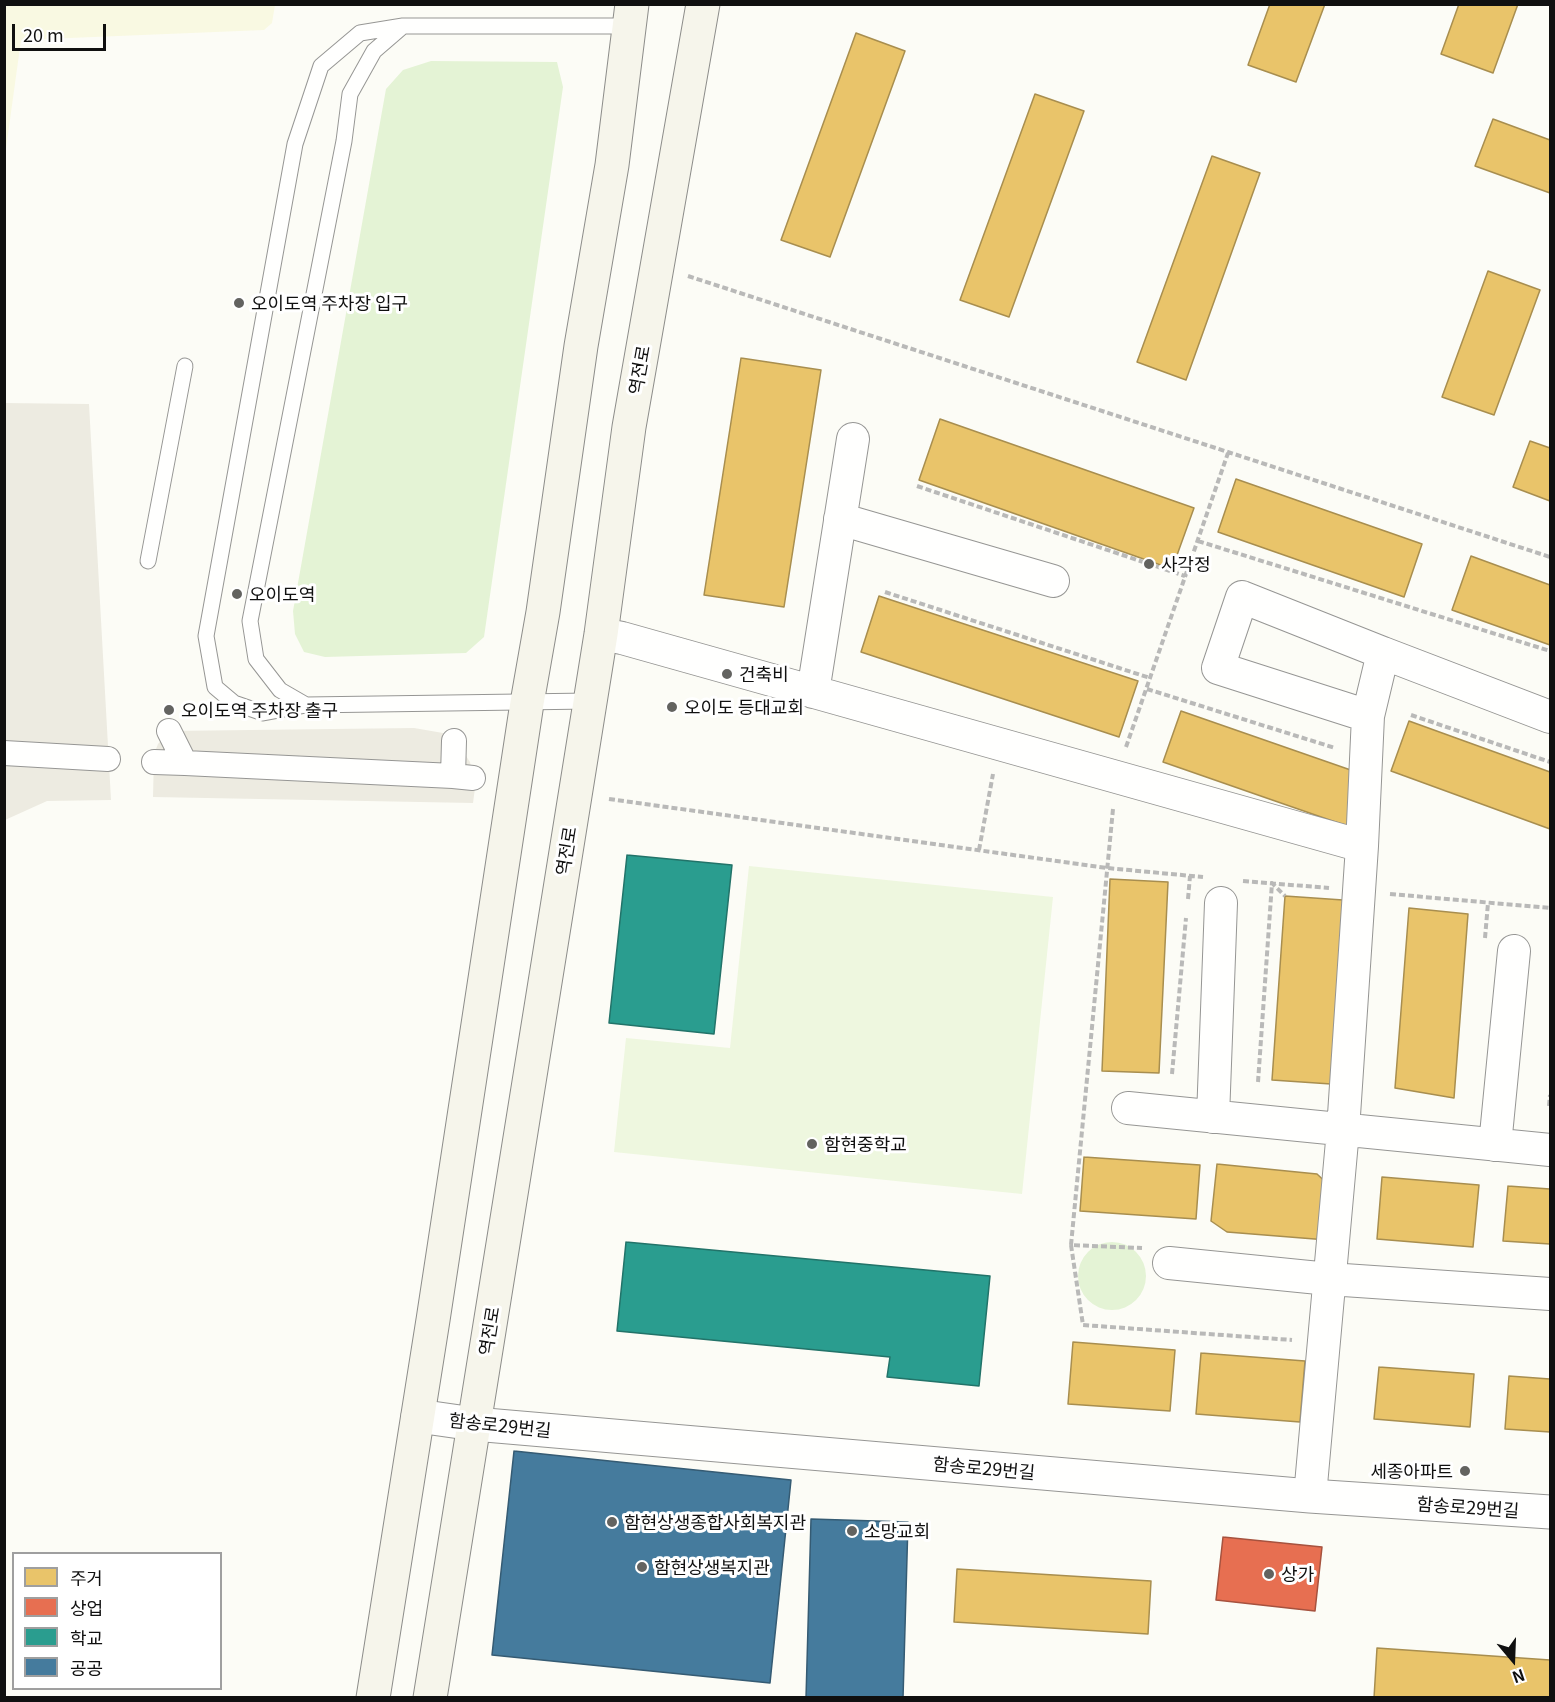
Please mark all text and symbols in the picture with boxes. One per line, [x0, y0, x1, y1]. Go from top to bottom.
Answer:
scale bar [15, 12, 110, 50]
text: 20 m [23, 21, 64, 47]
place label: 오이도역 주차장 입구 [251, 292, 408, 314]
marker: 오이도역 주차장 입구 [232, 296, 246, 310]
street label: 역전로 [624, 344, 654, 396]
place label: 사각정 [1161, 553, 1211, 575]
marker: 사각정 [1142, 557, 1156, 571]
place label: 오이도역 [249, 583, 315, 605]
marker: 오이도역 [230, 587, 244, 601]
place label: 건축비 [739, 663, 789, 685]
marker: 건축비 [720, 667, 734, 681]
place label: 오이도 등대교회 [684, 696, 804, 718]
place label: 오이도역 주차장 출구 [181, 699, 338, 721]
marker: 오이도 등대교회 [665, 700, 679, 714]
marker: 오이도역 주차장 출구 [162, 703, 176, 717]
street label: 역전로 [551, 825, 581, 877]
place label: 함현중학교 [824, 1133, 907, 1155]
marker: 함현중학교 [805, 1137, 819, 1151]
street label: 역전로 [474, 1305, 504, 1357]
street label: 함송로29번길 [448, 1409, 552, 1441]
street label: 함송로29번길 [932, 1453, 1036, 1483]
place label: 세종아파트 [1370, 1460, 1453, 1482]
marker: 세종아파트 [1458, 1464, 1472, 1478]
street label: 함송로29번길 [1416, 1493, 1520, 1521]
place label: 함현상생종합사회복지관 [624, 1511, 806, 1533]
marker: 함현상생종합사회복지관 [605, 1515, 619, 1529]
place label: 소망교회 [864, 1520, 930, 1542]
marker: 소망교회 [845, 1524, 859, 1538]
legend [12, 1552, 222, 1690]
place label: 함현상생복지관 [654, 1556, 770, 1578]
marker: 함현상생복지관 [635, 1560, 649, 1574]
place label: 상가 [1281, 1563, 1314, 1585]
text: 주거 [70, 1564, 103, 1590]
marker: 상가 [1262, 1567, 1276, 1581]
text: 상업 [70, 1594, 103, 1620]
text: 학교 [70, 1624, 103, 1650]
north arrow [1483, 1630, 1543, 1690]
text: 공공 [70, 1654, 103, 1680]
text: N [1509, 1664, 1528, 1690]

